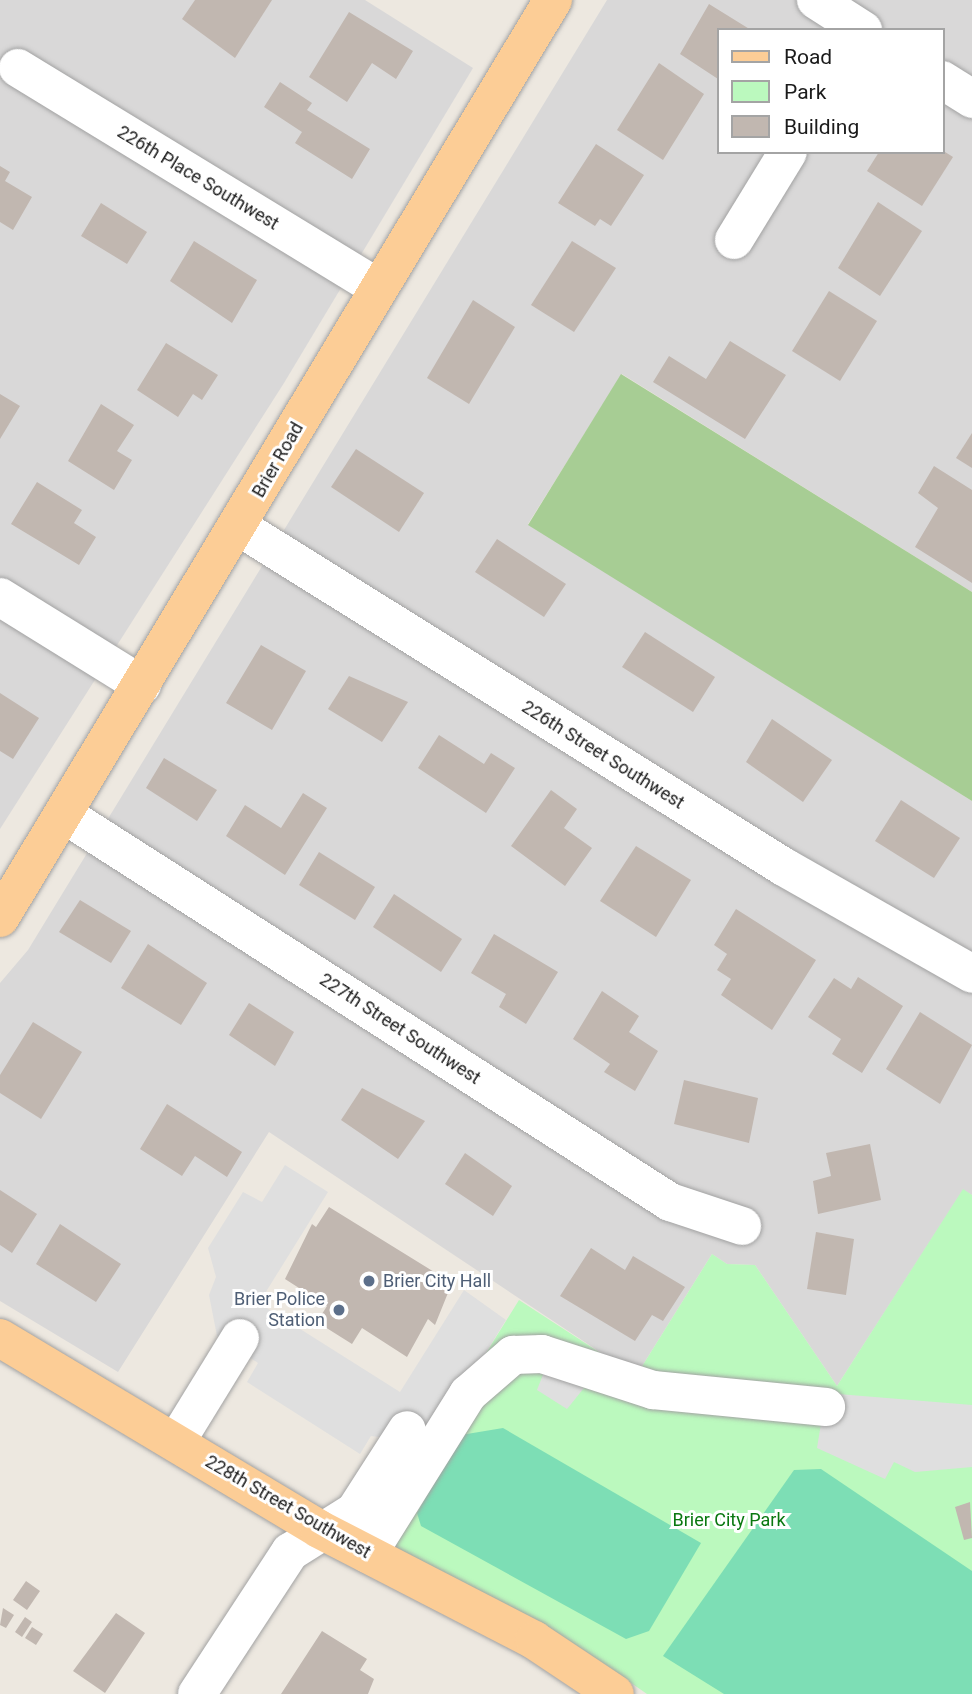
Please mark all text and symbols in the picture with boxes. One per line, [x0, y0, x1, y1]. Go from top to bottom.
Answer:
legend [716, 28, 944, 154]
text: Road [784, 45, 832, 69]
text: Park [784, 80, 826, 104]
text: Building [784, 115, 859, 139]
street label: 226th Place Southwest [113, 121, 283, 235]
street label: Brier Road [248, 419, 308, 501]
street label: 226th Street Southwest [518, 696, 688, 814]
street label: 227th Street Southwest [315, 969, 485, 1089]
place label: Brier City Hall [383, 1270, 491, 1292]
marker: Brier City Hall [361, 1273, 377, 1289]
place label: Brier Police Station [234, 1289, 325, 1332]
marker: Brier Police Station [331, 1302, 347, 1318]
street label: 228th Street Southwest [201, 1451, 375, 1563]
park label: Brier City Park [672, 1509, 786, 1531]

